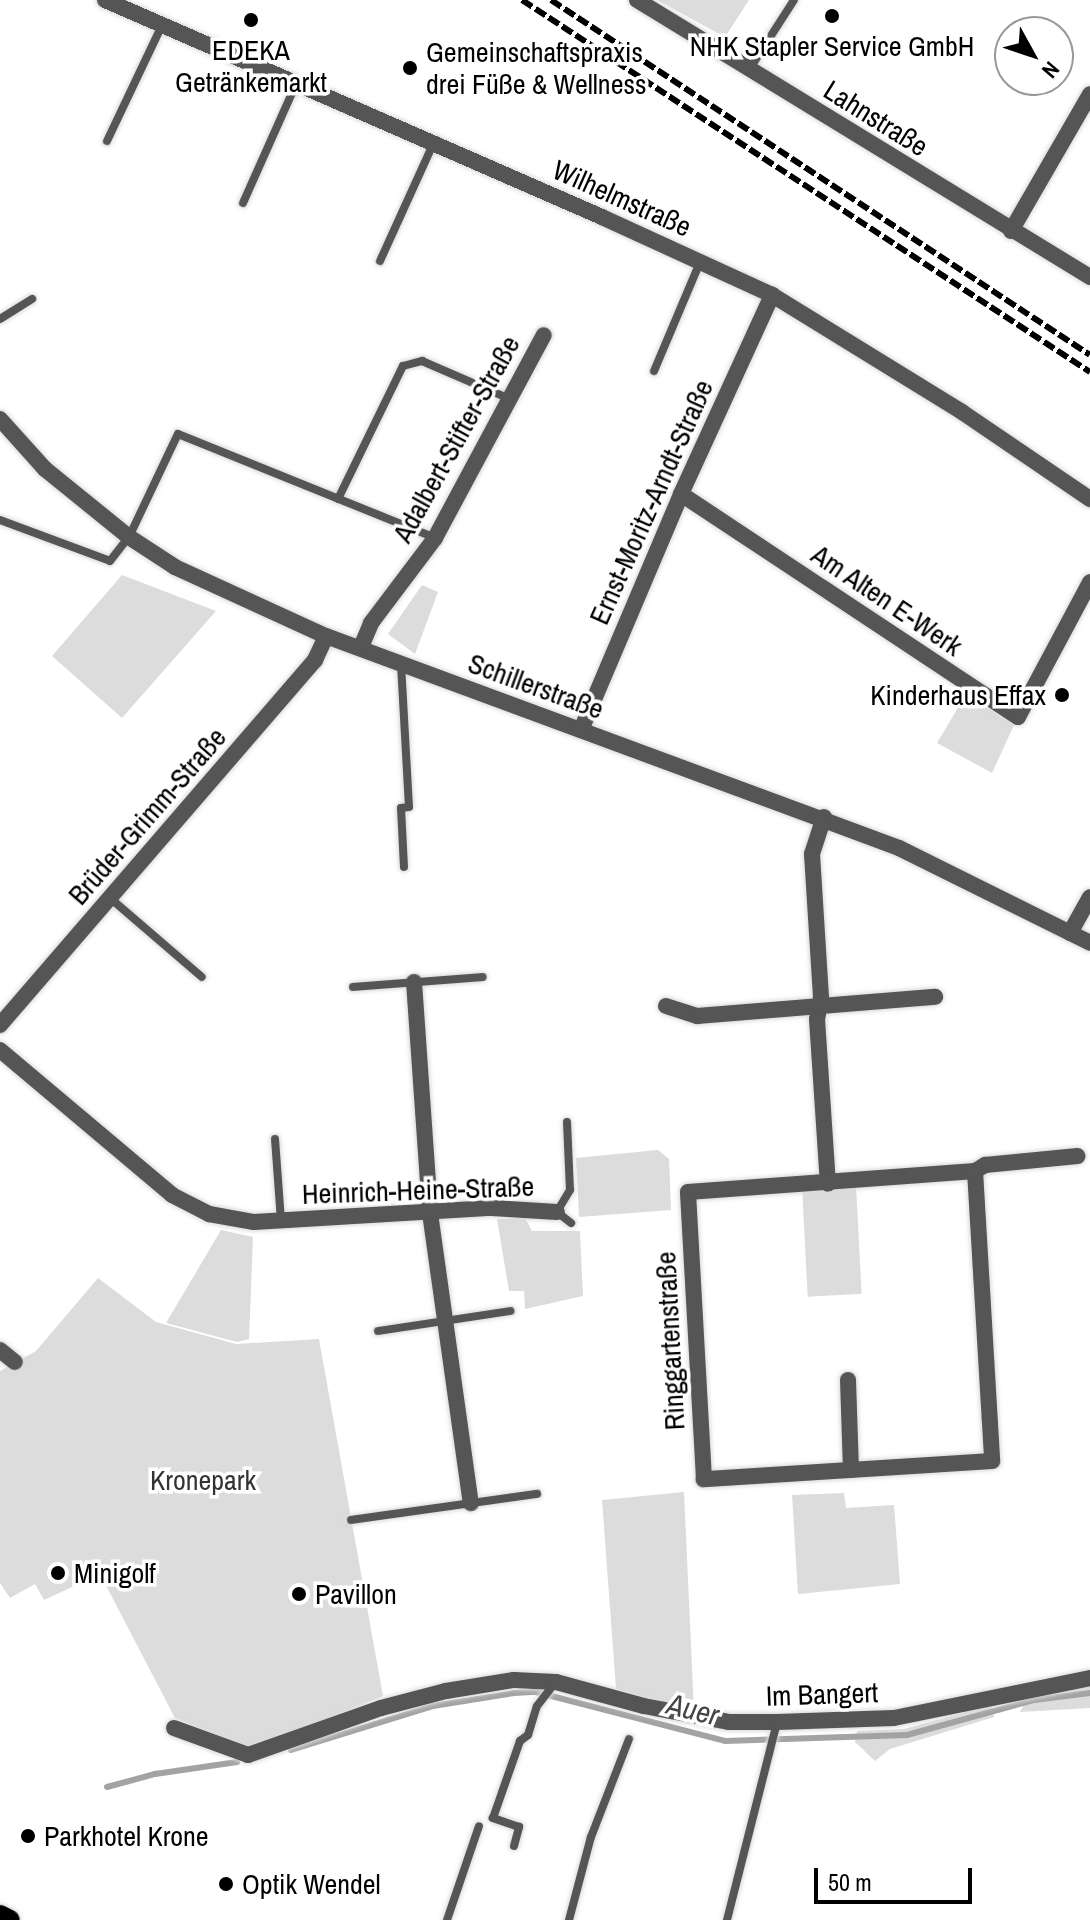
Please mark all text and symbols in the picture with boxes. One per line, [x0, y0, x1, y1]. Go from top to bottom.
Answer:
marker: NHK Stapler Service GmbH [823, 7, 841, 25]
marker: EDEKA Getränkemarkt [242, 11, 260, 29]
north arrow [994, 16, 1074, 96]
place label: NHK Stapler Service GmbH [690, 29, 974, 63]
place label: EDEKA Getränkemarkt [175, 33, 327, 99]
place label: Gemeinschaftspraxis drei Füße & Wellness [426, 35, 646, 101]
text: N [1035, 56, 1067, 85]
marker: Gemeinschaftspraxis drei Füße & Wellness [401, 59, 419, 77]
street label: Lahnstraße [818, 73, 934, 163]
street label: Wilhelmstraße [548, 153, 696, 243]
street label: Adalbert-Stifter-Straße [385, 330, 527, 548]
street label: Ernst-Moritz-Arndt-Straße [582, 375, 720, 629]
street label: Am Alten E-Werk [805, 537, 969, 663]
street label: Schillerstraße [464, 646, 608, 726]
place label: Kinderhaus Effax [870, 678, 1046, 712]
marker: Kinderhaus Effax [1053, 686, 1071, 704]
street label: Brüder-Grimm-Straße [61, 721, 233, 911]
street label: Heinrich-Heine-Straße [301, 1169, 535, 1211]
street label: Ringgartenstraße [649, 1251, 691, 1431]
park label: Kronepark [150, 1463, 256, 1497]
place label: Minigolf [74, 1556, 156, 1590]
marker: Minigolf [49, 1564, 67, 1582]
place label: Pavillon [315, 1577, 397, 1611]
marker: Pavillon [290, 1585, 308, 1603]
street label: Im Bangert [765, 1675, 879, 1713]
water label: Auer [663, 1685, 723, 1733]
place label: Parkhotel Krone [44, 1819, 209, 1853]
marker: Parkhotel Krone [19, 1827, 37, 1845]
scale bar [818, 1852, 976, 1902]
text: 50 m [828, 1866, 872, 1898]
place label: Optik Wendel [242, 1867, 381, 1901]
marker: Optik Wendel [217, 1875, 235, 1893]

